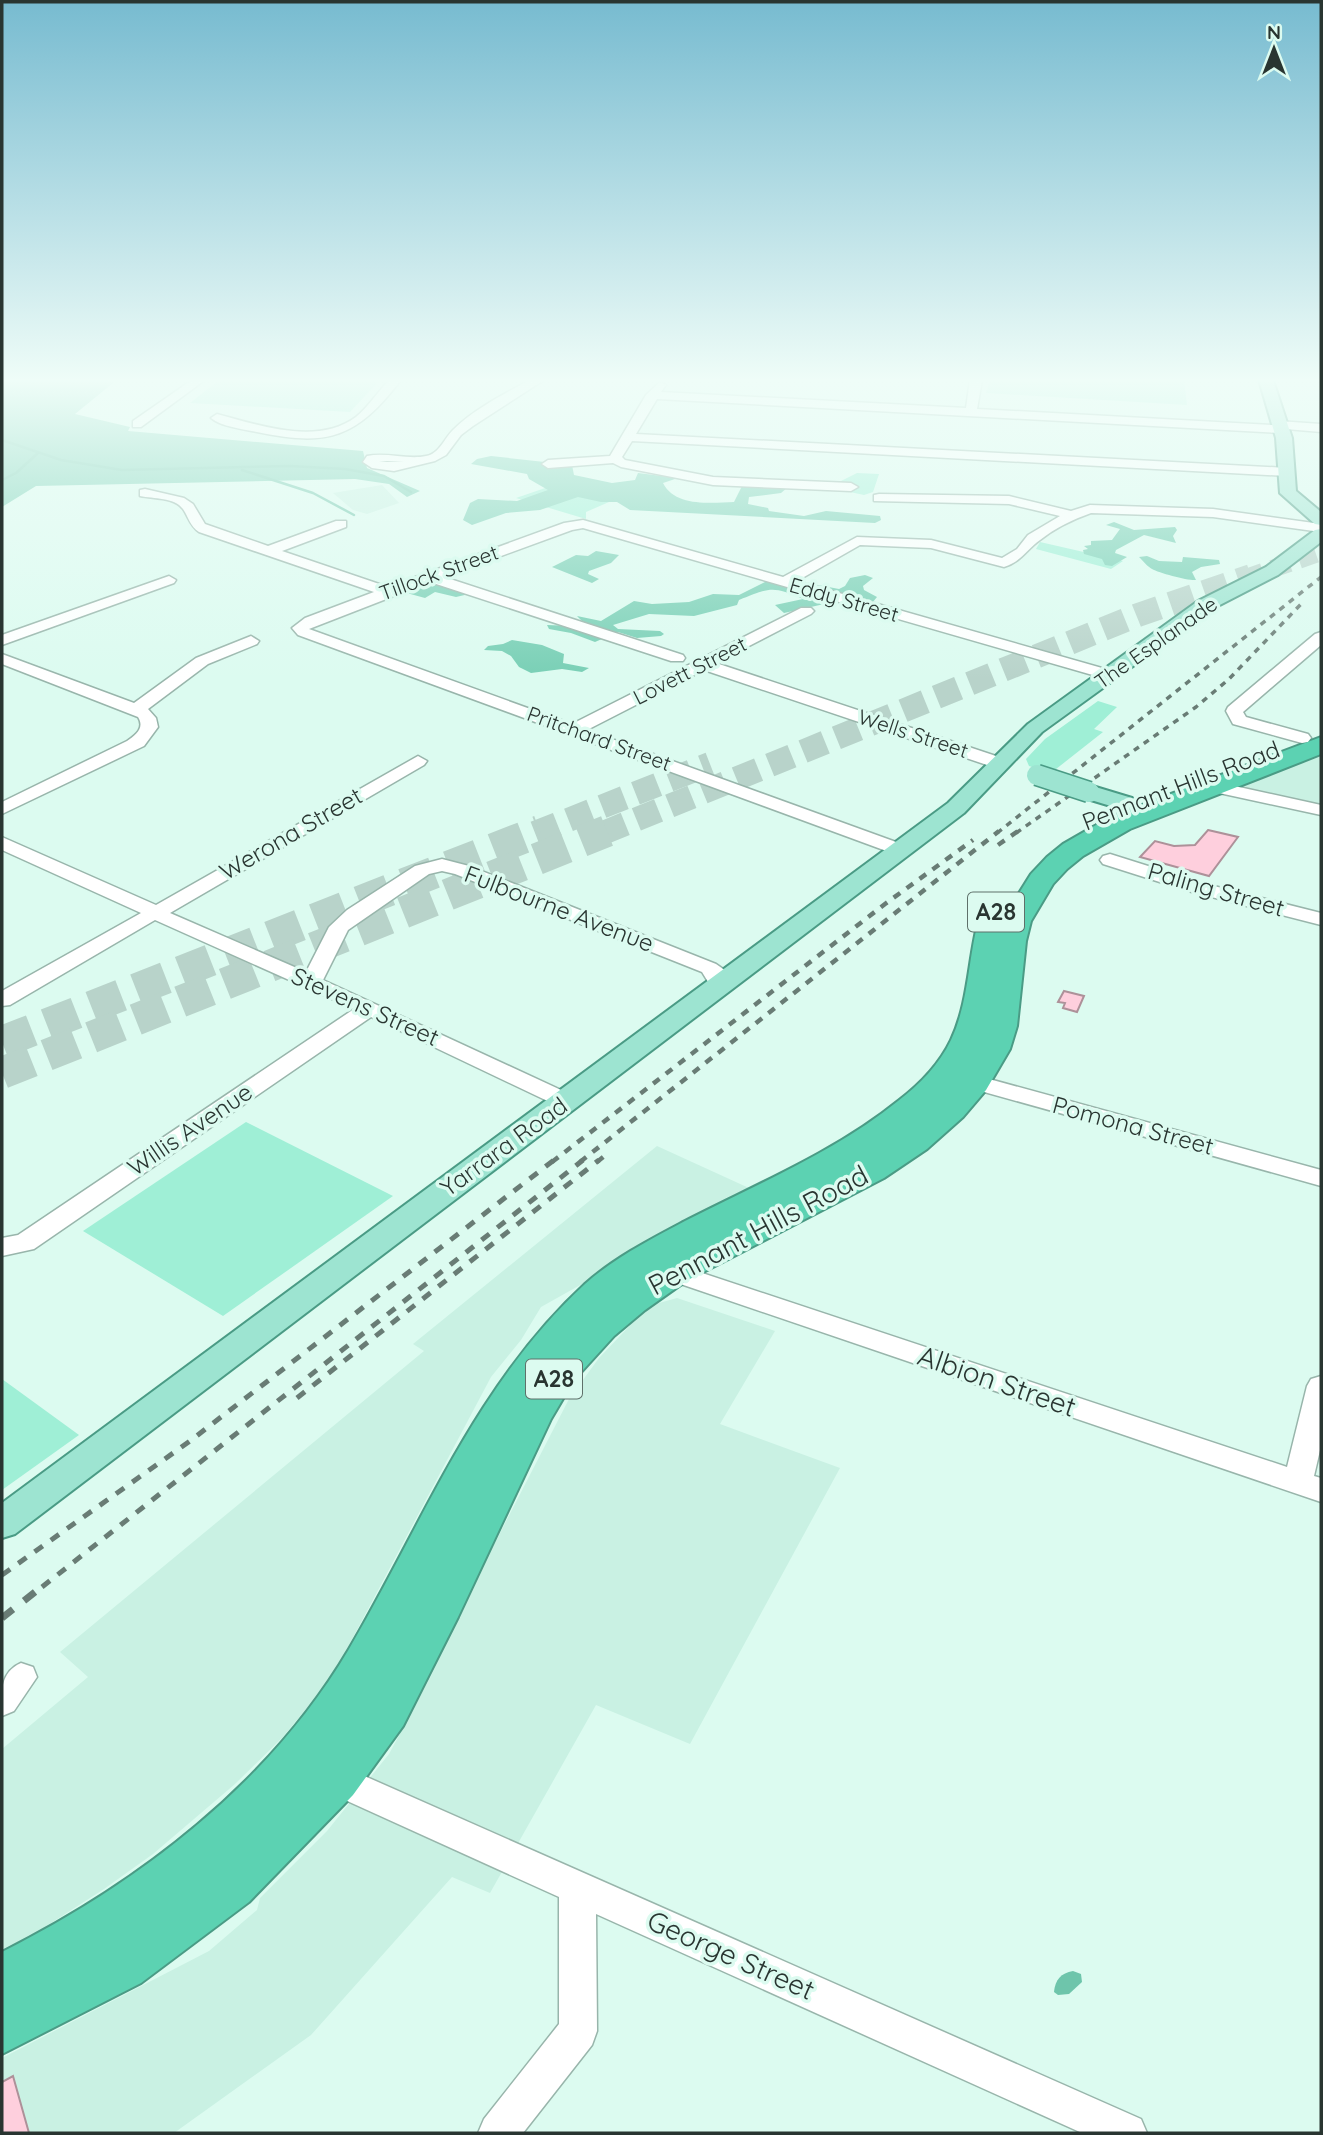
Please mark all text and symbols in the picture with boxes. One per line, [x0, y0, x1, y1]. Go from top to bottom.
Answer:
north arrow [1239, 14, 1309, 84]
text: N [1267, 20, 1281, 44]
street label: Tillock Street [376, 539, 502, 606]
street label: Eddy Street [787, 571, 902, 627]
street label: The Esplanade [1089, 590, 1222, 694]
street label: Lovett Street [628, 630, 751, 710]
street label: Pritchard Street [524, 700, 675, 776]
street label: Wells Street [855, 703, 972, 763]
street label: Pennant Hills Road [1078, 734, 1284, 837]
street label: Werona Street [214, 780, 367, 886]
street label: Paling Street [1145, 855, 1288, 923]
street label: Fulbourne Avenue [460, 858, 658, 958]
road number: A28 [968, 892, 1024, 931]
street label: Stevens Street [287, 960, 444, 1052]
street label: Willis Avenue [121, 1076, 258, 1182]
street label: Pomona Street [1049, 1089, 1217, 1161]
street label: Yarrara Road [434, 1090, 573, 1202]
street label: Pennant Hills Road [642, 1157, 874, 1302]
street label: Albion Street [914, 1337, 1081, 1424]
road number: A28 [526, 1360, 582, 1398]
street label: George Street [642, 1902, 820, 2007]

